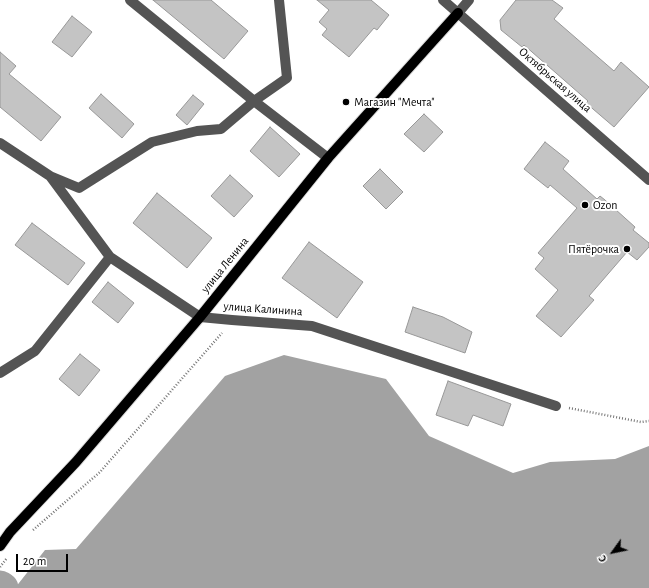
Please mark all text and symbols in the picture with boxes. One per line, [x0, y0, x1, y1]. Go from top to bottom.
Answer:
street label: Октябрьская улица [516, 44, 594, 116]
place label: Магазин "Мечта" [354, 95, 435, 109]
marker: Магазин "Мечта" [341, 97, 351, 107]
place label: Ozon [593, 198, 617, 212]
marker: Ozon [580, 200, 590, 210]
street label: улица Ленина [198, 234, 252, 296]
place label: Пятёрочка [568, 242, 619, 256]
marker: Пятёрочка [622, 244, 632, 254]
street label: улица Калинина [223, 299, 303, 319]
north arrow [593, 532, 633, 572]
scale bar [18, 546, 70, 572]
text: С [596, 553, 609, 564]
text: 20 m [23, 555, 46, 567]

